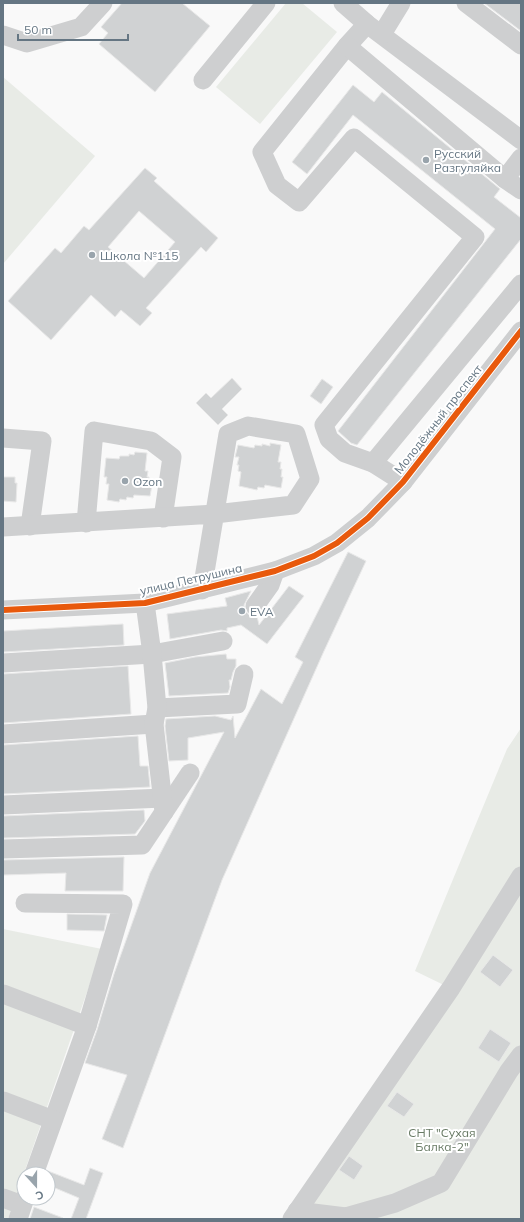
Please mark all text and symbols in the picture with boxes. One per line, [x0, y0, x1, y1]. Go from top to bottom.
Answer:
scale bar [18, 16, 128, 42]
text: 50 m [24, 22, 52, 37]
place label: Русский Разгуляйка [434, 146, 501, 175]
marker: Русский Разгуляйка [421, 155, 431, 165]
place label: Школа №115 [100, 248, 178, 263]
marker: Школа №115 [87, 250, 97, 260]
street label: Молодёжный проспект [391, 361, 486, 477]
place label: Ozon [133, 474, 162, 489]
marker: Ozon [120, 476, 130, 486]
street label: улица Петрушина [138, 560, 244, 598]
place label: EVA [250, 604, 274, 619]
marker: EVA [237, 606, 247, 616]
park label: СНТ "Сухая Балка-2" [408, 1125, 476, 1154]
north arrow [16, 1166, 56, 1206]
text: С [33, 1187, 46, 1203]

